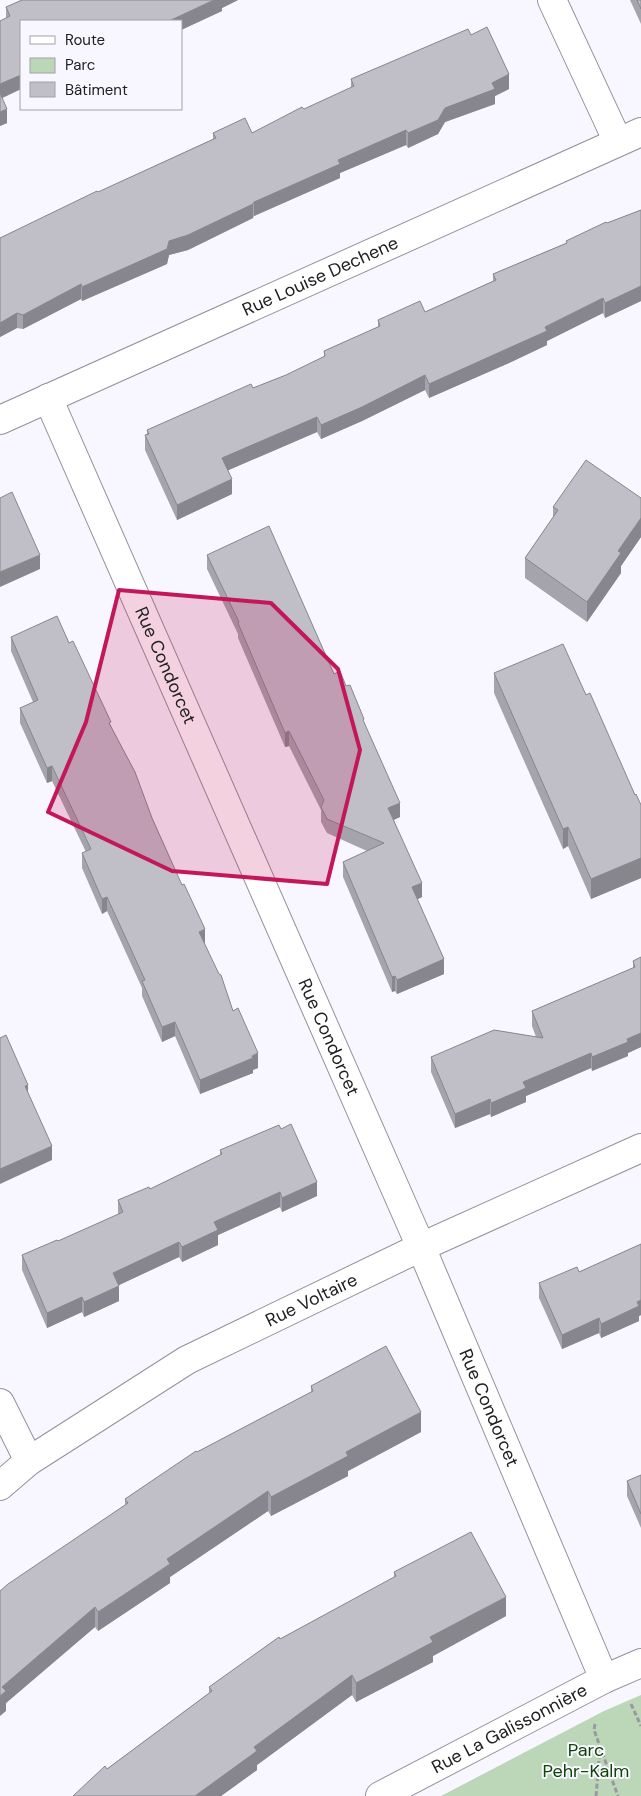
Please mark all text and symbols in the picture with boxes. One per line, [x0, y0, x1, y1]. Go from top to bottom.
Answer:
legend [20, 20, 182, 110]
text: Route [65, 30, 105, 50]
text: Parc [65, 55, 95, 75]
text: Bâtiment [65, 80, 128, 100]
street label: Rue Louise Dechene [238, 231, 402, 322]
street label: Rue Condorcet [129, 603, 202, 728]
street label: Rue Condorcet [293, 975, 365, 1099]
street label: Rue Voltaire [261, 1267, 361, 1332]
street label: Rue Condorcet [454, 1345, 525, 1470]
street label: Rue La Galissonnière [427, 1678, 591, 1779]
park label: Parc Pehr-Kalm [543, 1738, 629, 1783]

